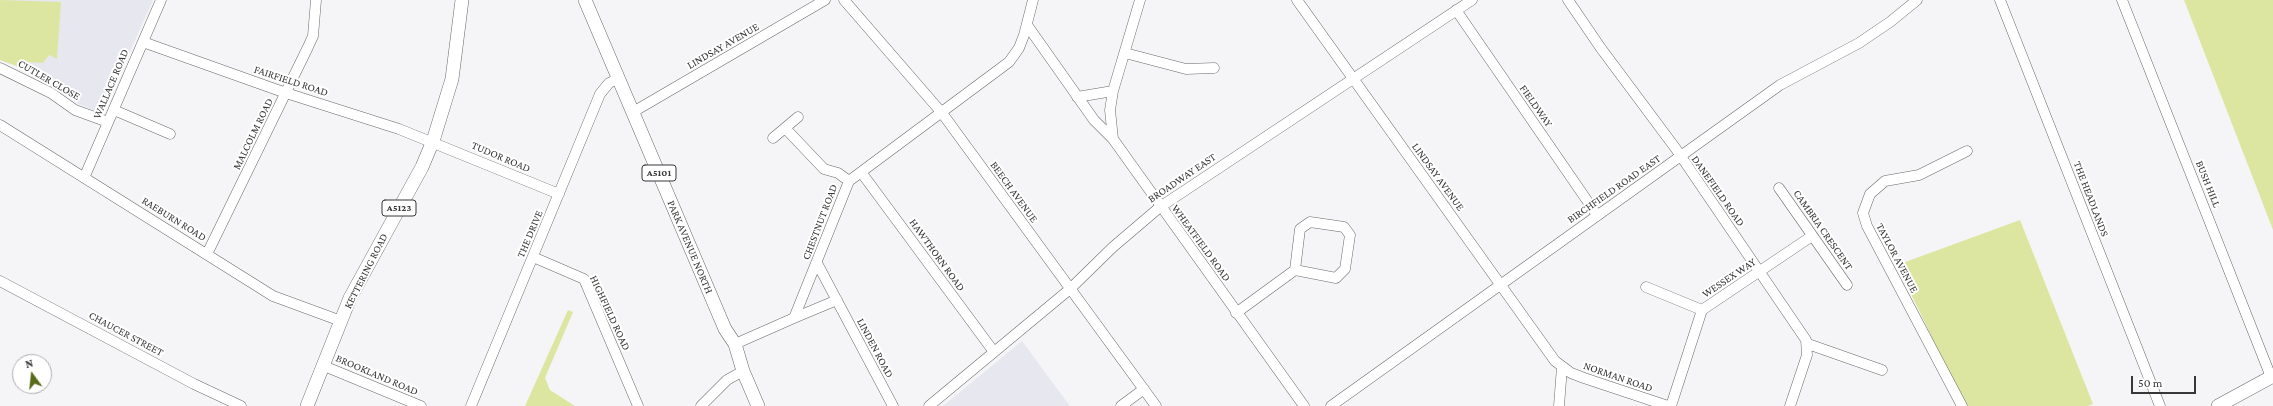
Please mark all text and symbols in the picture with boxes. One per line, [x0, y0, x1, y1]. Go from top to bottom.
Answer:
street label: LINDSAY AVENUE [685, 20, 761, 72]
street label: WALLACE ROAD [90, 47, 132, 121]
street label: CUTLER CLOSE [16, 57, 82, 103]
street label: FAIRFIELD ROAD [252, 63, 330, 99]
street label: FIELDWAY [1517, 82, 1555, 130]
street label: MALCOLM ROAD [230, 96, 276, 172]
street label: TUDOR ROAD [469, 139, 533, 175]
street label: LINDSAY AVENUE [1409, 140, 1467, 214]
street label: BROADWAY EAST [1145, 150, 1219, 206]
street label: BIRCHFIELD ROAD EAST [1565, 152, 1663, 226]
street label: DANEFIELD ROAD [1689, 153, 1747, 229]
street label: BEECH AVENUE [987, 159, 1041, 225]
street label: BUSH HILL [2193, 159, 2223, 209]
street label: THE HEADLANDS [2071, 160, 2111, 238]
road number: A5101 [642, 165, 676, 181]
street label: CHESTNUT ROAD [799, 182, 841, 262]
street label: CAMBRIA CRESCENT [1790, 187, 1856, 273]
street label: RAEBURN ROAD [139, 194, 209, 244]
street label: PARK AVENUE NORTH [664, 198, 716, 296]
road number: A5123 [382, 200, 416, 216]
street label: WHEATFIELD ROAD [1169, 202, 1233, 284]
street label: THE DRIVE [514, 208, 546, 260]
street label: HAWTHORN ROAD [906, 216, 968, 294]
street label: TAYLOR AVENUE [1873, 221, 1921, 295]
street label: KETTERING ROAD [341, 231, 391, 311]
street label: WESSEX WAY [1700, 255, 1758, 301]
street label: HIGHFIELD ROAD [587, 273, 633, 353]
street label: CHAUCER STREET [86, 309, 166, 359]
street label: LINDEN ROAD [854, 316, 896, 380]
street label: BROOKLAND ROAD [334, 352, 420, 398]
north arrow [12, 354, 52, 394]
text: N [24, 357, 34, 370]
street label: NORMAN ROAD [1582, 359, 1654, 395]
scale bar [2133, 368, 2198, 394]
text: 50 m [2138, 376, 2162, 390]

